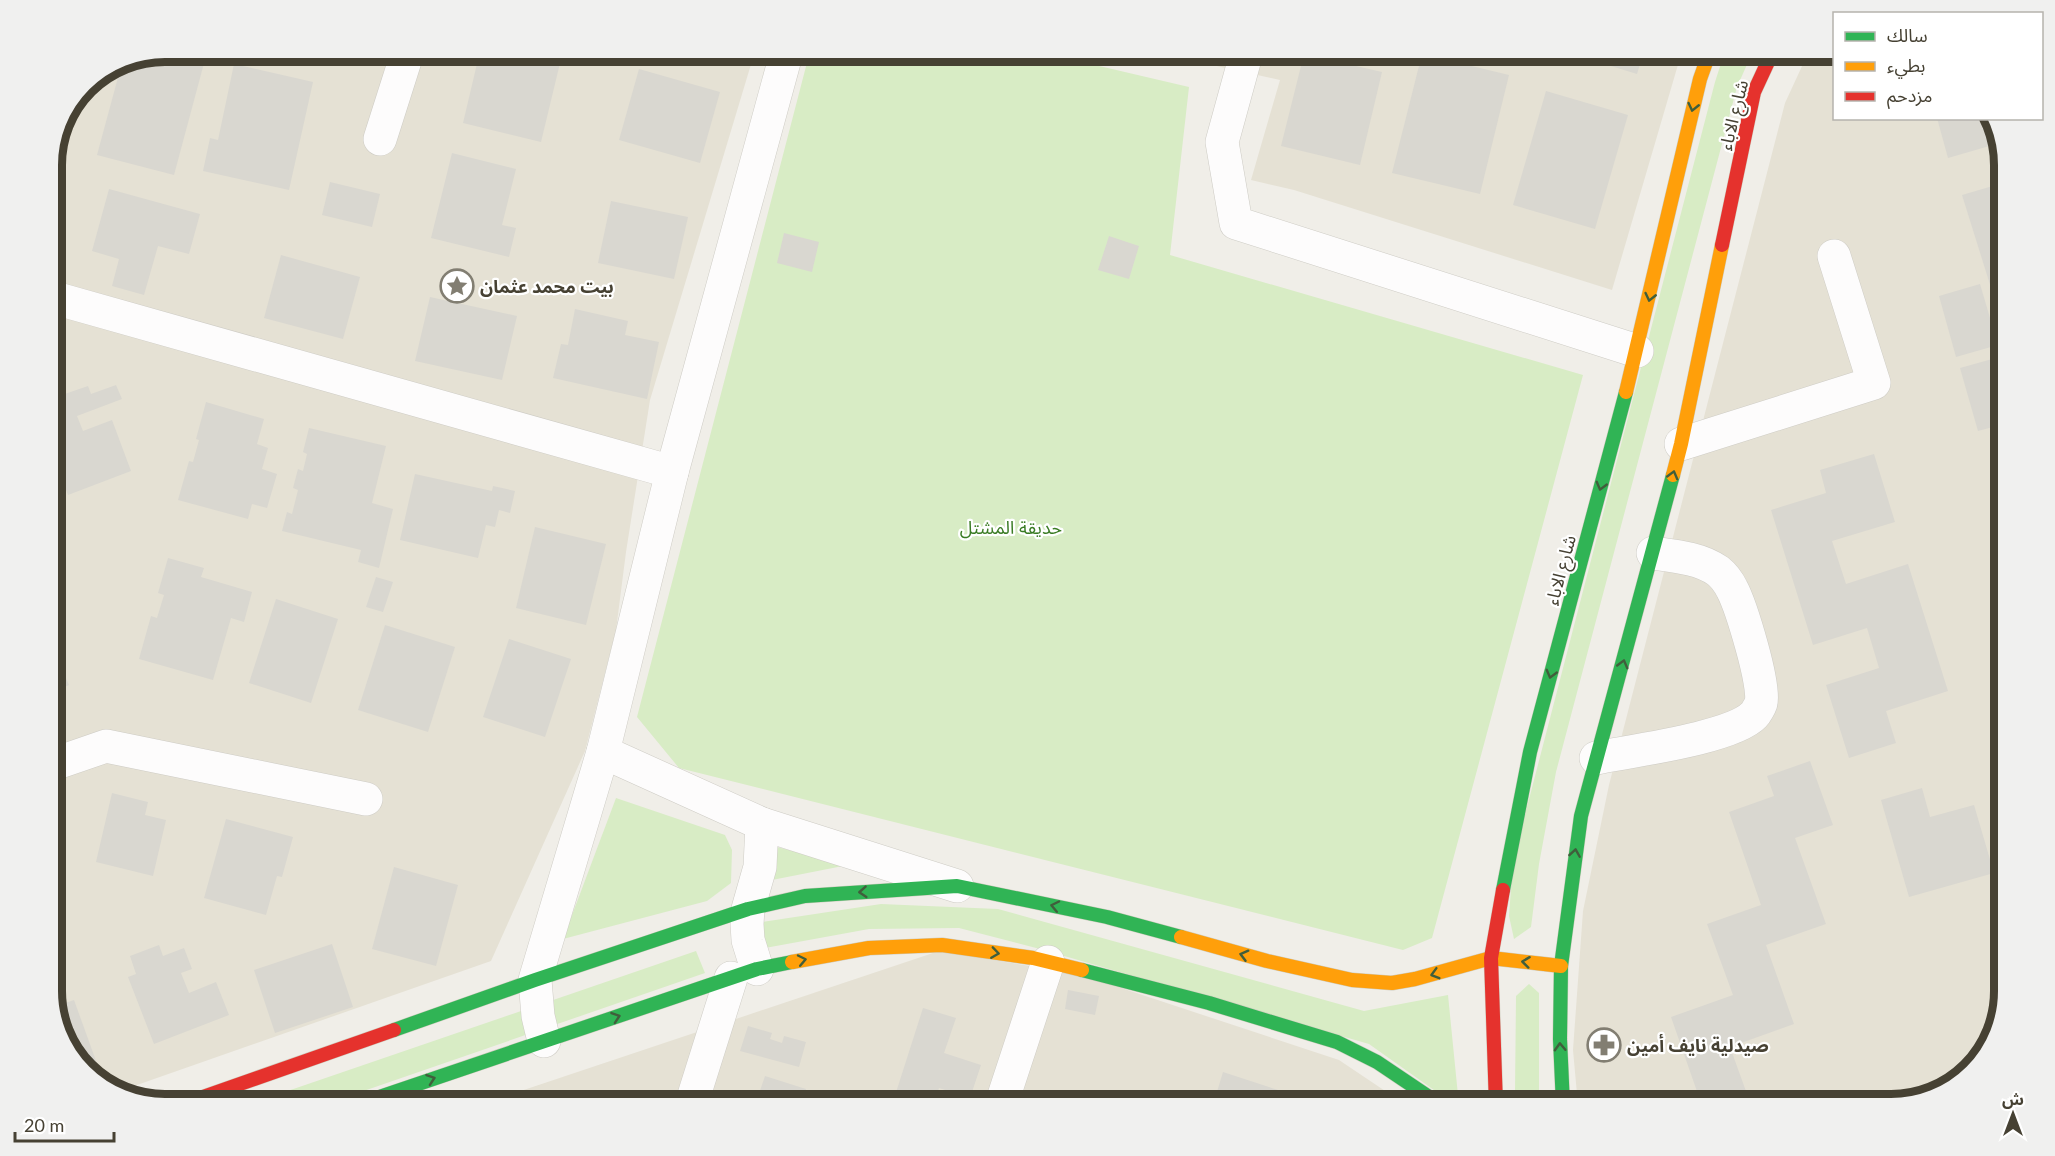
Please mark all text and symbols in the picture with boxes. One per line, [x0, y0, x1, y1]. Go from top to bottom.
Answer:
legend [1833, 12, 2043, 120]
text: سالك [1887, 24, 1928, 46]
text: بطيء [1887, 54, 1925, 79]
street label: شارع الاباء [1714, 77, 1756, 154]
text: مزدحم [1887, 84, 1932, 109]
one-way arrow [1687, 102, 1700, 112]
place icon: بيت محمد عثمان [439, 268, 475, 304]
place label: بيت محمد عثمان [480, 275, 614, 297]
one-way arrow [1644, 292, 1657, 302]
one-way arrow [1666, 470, 1678, 481]
one-way arrow [1596, 481, 1609, 491]
park label: حديقة المشتل [960, 516, 1062, 539]
street label: شارع الاباء [1540, 532, 1584, 609]
one-way arrow [1616, 659, 1628, 670]
one-way arrow [1546, 668, 1558, 679]
one-way arrow [1568, 848, 1581, 858]
one-way arrow [858, 885, 867, 898]
one-way arrow [1050, 900, 1060, 913]
one-way arrow [991, 946, 1000, 958]
one-way arrow [1239, 949, 1249, 962]
one-way arrow [797, 954, 807, 967]
one-way arrow [1521, 956, 1530, 968]
one-way arrow [1430, 966, 1440, 979]
one-way arrow [610, 1011, 621, 1024]
pharmacy icon: صيدلية نايف أمين [1586, 1027, 1622, 1063]
place label: صيدلية نايف أمين [1627, 1033, 1769, 1056]
one-way arrow [1554, 1042, 1566, 1051]
one-way arrow [425, 1073, 436, 1086]
north arrow [1983, 1084, 2043, 1144]
text: ش [2002, 1089, 2024, 1109]
scale bar [15, 1105, 114, 1143]
text: 20 m [24, 1114, 64, 1136]

